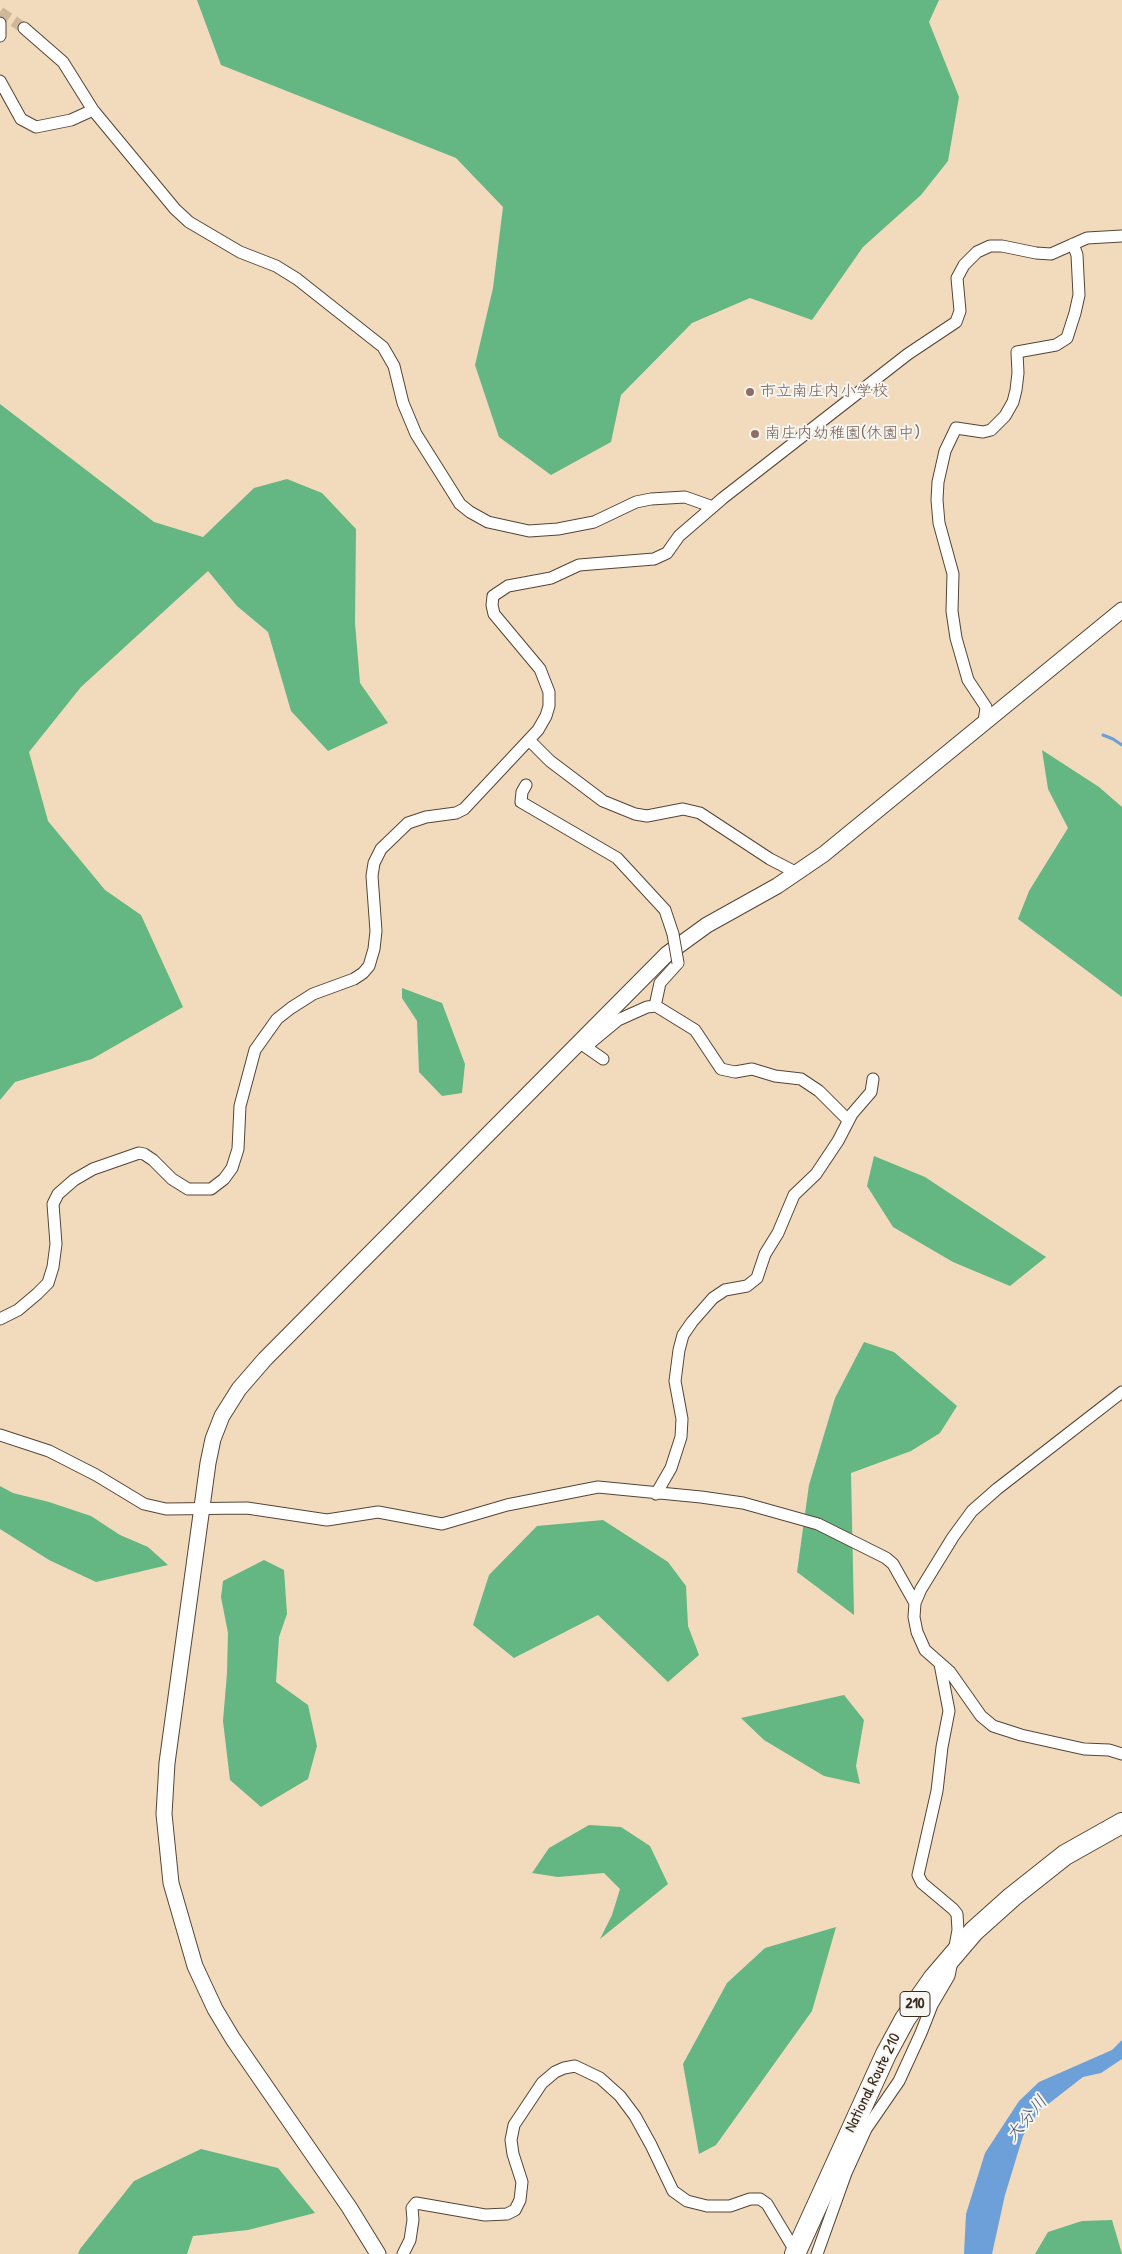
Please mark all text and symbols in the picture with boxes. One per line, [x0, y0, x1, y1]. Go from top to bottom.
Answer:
place label: 市立南庄内小学校 [760, 382, 888, 402]
marker: 市立南庄内小学校 [744, 386, 756, 398]
place label: 南庄内幼稚園(休園中) [765, 424, 920, 444]
marker: 南庄内幼稚園(休園中) [749, 428, 761, 440]
road number: 210 [900, 1992, 930, 2016]
street label: National Route 210 [841, 2030, 905, 2136]
water label: 大分川 [1001, 2091, 1053, 2147]

